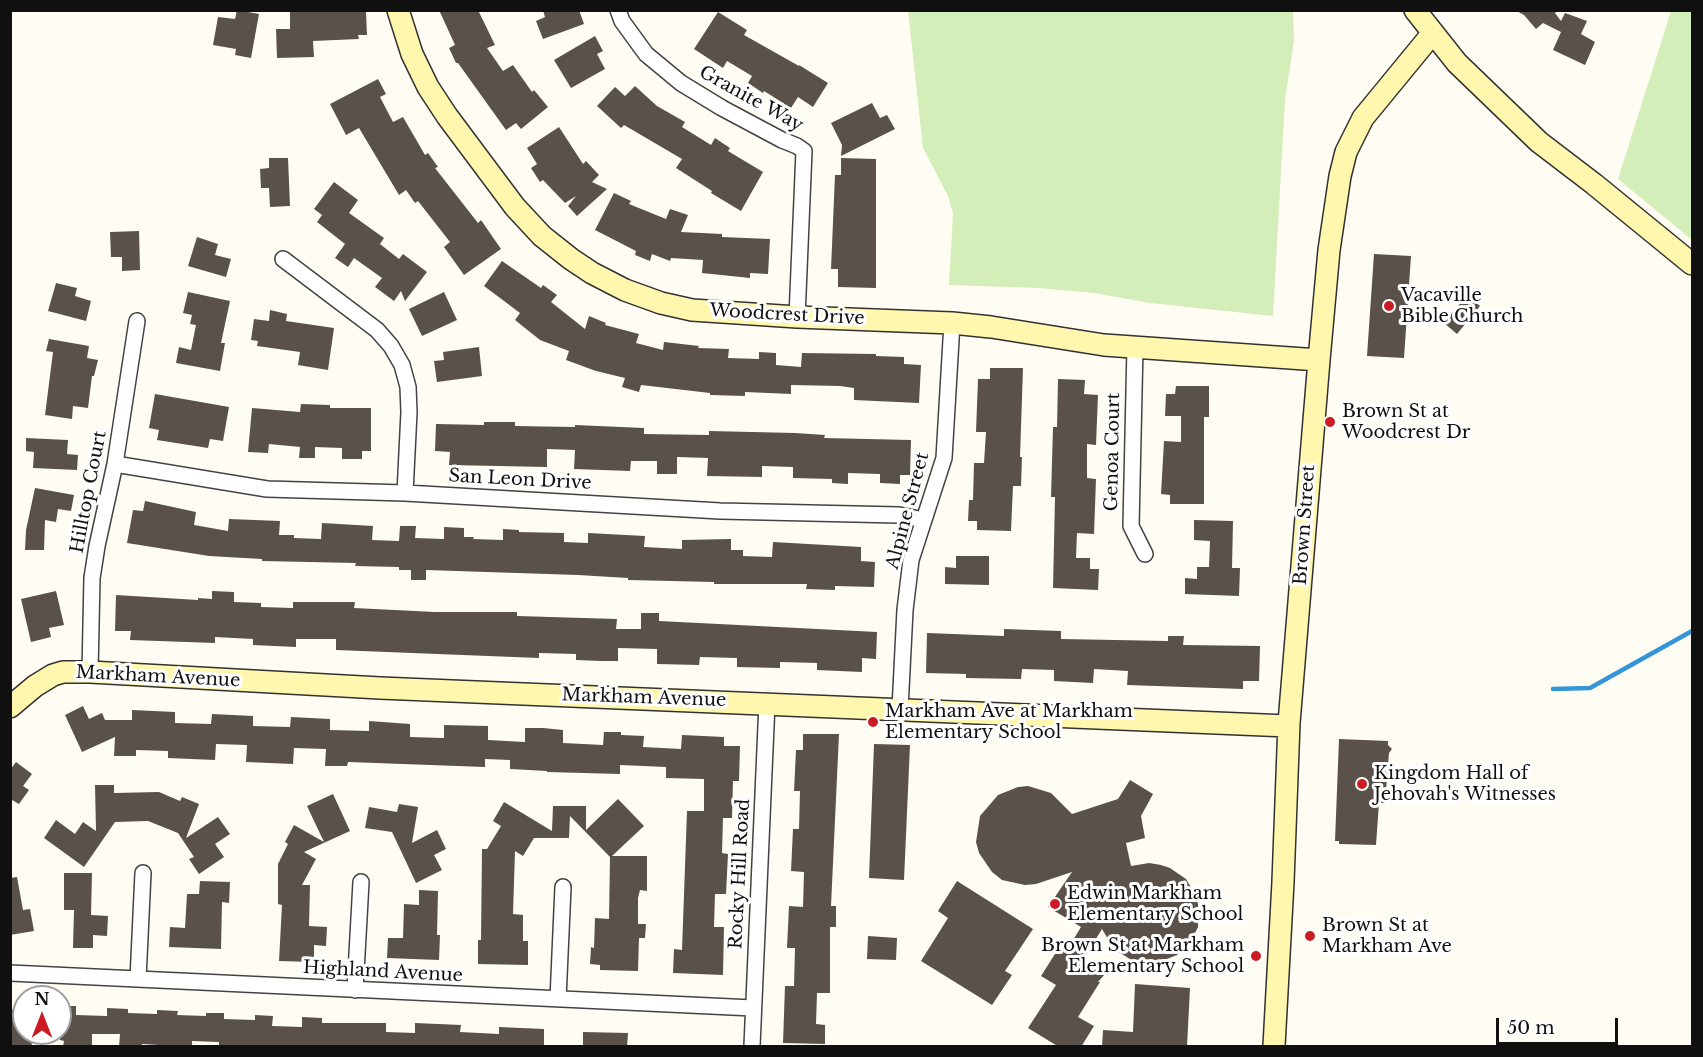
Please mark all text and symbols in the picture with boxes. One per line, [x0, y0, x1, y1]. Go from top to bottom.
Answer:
street label: Granite Way [695, 62, 807, 136]
place label: Vacaville Bible Church [1401, 285, 1523, 328]
marker: Vacaville Bible Church [1382, 299, 1396, 313]
street label: Woodcrest Drive [709, 300, 865, 330]
street label: Genoa Court [1101, 392, 1125, 512]
place label: Brown St at Woodcrest Dr [1342, 401, 1470, 444]
marker: Brown St at Woodcrest Dr [1323, 415, 1337, 429]
street label: Hilltop Court [67, 429, 111, 555]
street label: Alpine Street [882, 450, 934, 572]
street label: Brown Street [1290, 464, 1320, 586]
street label: San Leon Drive [448, 465, 592, 495]
street label: Markham Avenue [75, 662, 241, 692]
street label: Markham Avenue [561, 684, 727, 712]
place label: Markham Ave at Markham Elementary School [885, 701, 1133, 744]
marker: Markham Ave at Markham Elementary School [866, 715, 880, 729]
place label: Kingdom Hall of Jehovah's Witnesses [1374, 763, 1556, 806]
marker: Kingdom Hall of Jehovah's Witnesses [1355, 777, 1369, 791]
street label: Rocky Hill Road [725, 798, 755, 950]
place label: Edwin Markham Elementary School [1067, 883, 1243, 926]
marker: Edwin Markham Elementary School [1048, 897, 1062, 911]
place label: Brown St at Markham Ave [1322, 915, 1452, 958]
marker: Brown St at Markham Ave [1303, 929, 1317, 943]
place label: Brown St at Markham Elementary School [1041, 935, 1244, 978]
marker: Brown St at Markham Elementary School [1249, 949, 1263, 963]
street label: Highland Avenue [303, 957, 463, 987]
north arrow [12, 985, 72, 1045]
text: N [34, 989, 50, 1009]
scale bar [1499, 1006, 1620, 1044]
text: 50 m [1507, 1017, 1555, 1039]

